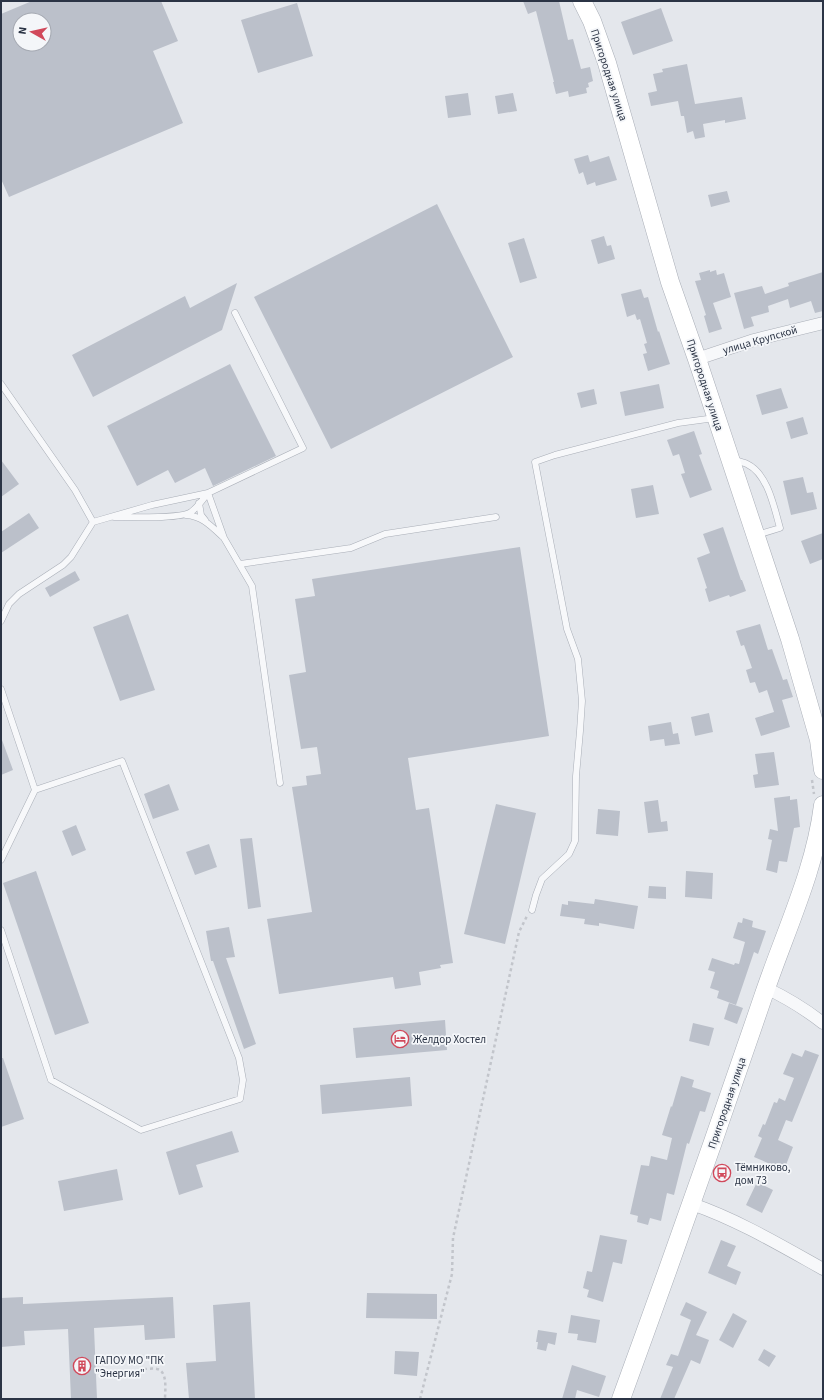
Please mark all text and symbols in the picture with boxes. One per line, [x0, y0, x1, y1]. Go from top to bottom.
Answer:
north arrow [12, 12, 52, 52]
text: N [15, 26, 31, 35]
street label: Пригородная улица [587, 27, 631, 123]
street label: улица Крупской [721, 322, 799, 358]
street label: Пригородная улица [683, 337, 727, 433]
hotel icon: Желдор Хостел [390, 1029, 410, 1049]
place label: Желдор Хостел [413, 1032, 486, 1047]
street label: Пригородная улица [704, 1055, 750, 1151]
place label: Тёмниково, дом 73 [735, 1160, 791, 1188]
bus stop icon: Тёмниково, дом 73 [712, 1163, 732, 1183]
place label: ГАПОУ МО "ПК "Энергия" [95, 1353, 164, 1381]
building icon: ГАПОУ МО "ПК "Энергия" [72, 1356, 92, 1376]

